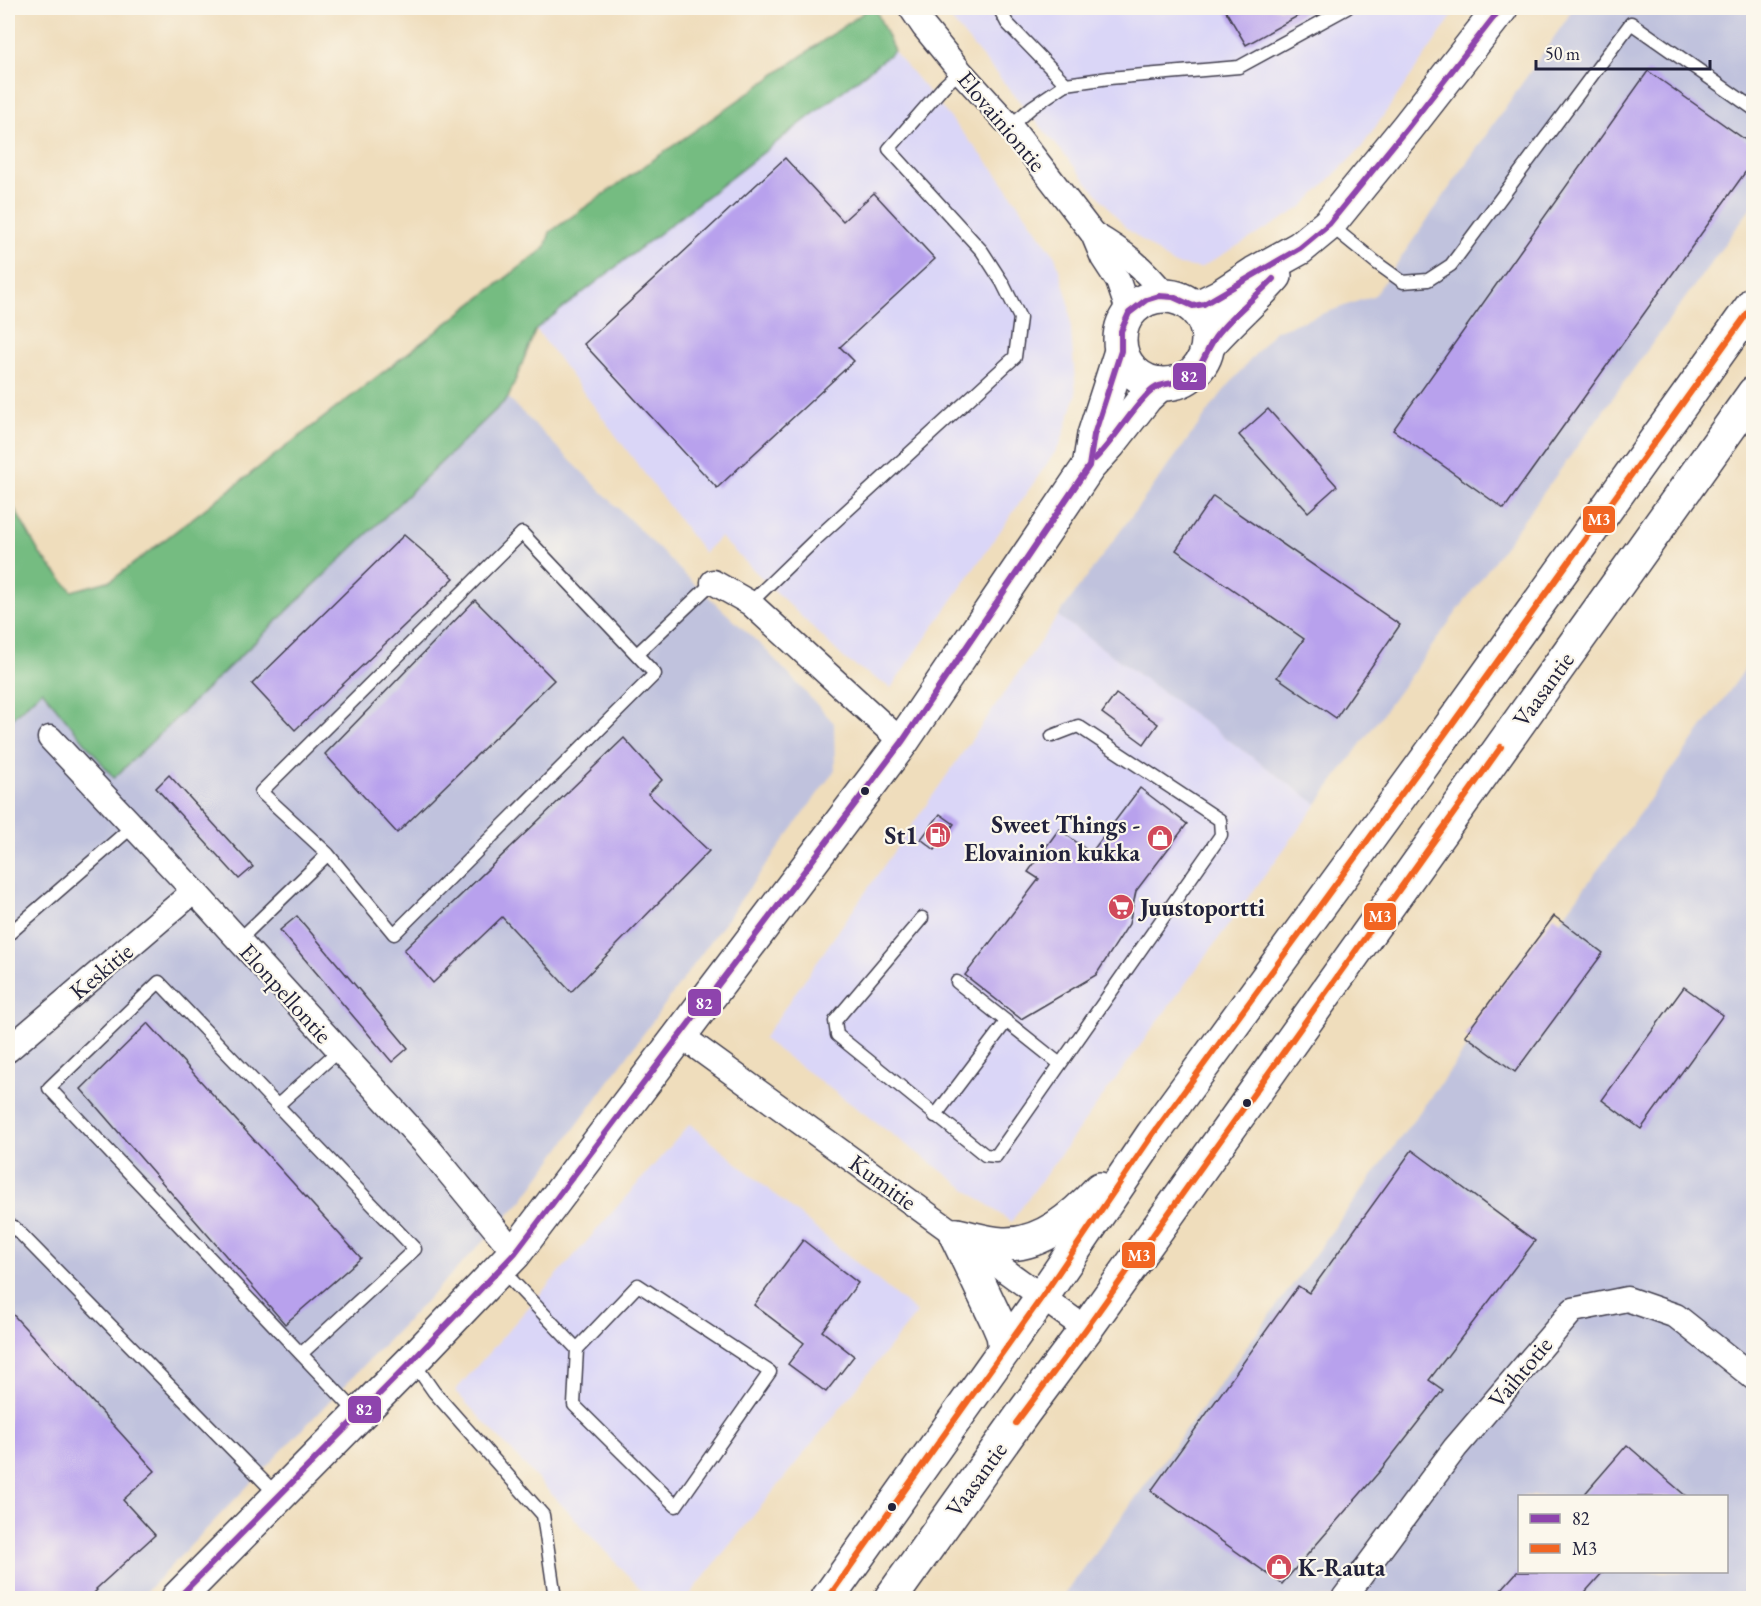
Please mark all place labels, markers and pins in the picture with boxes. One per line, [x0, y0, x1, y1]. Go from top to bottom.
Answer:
unlabelled marker [859, 785, 871, 797]
place label: Sweet Things - Elovainion kukka [964, 809, 1140, 868]
place label: St1 [884, 820, 918, 851]
fuel station icon: St1 [923, 820, 953, 850]
shop icon: Sweet Things - Elovainion kukka [1145, 823, 1175, 853]
supermarket icon: Juustoportti [1106, 892, 1136, 922]
place label: Juustoportti [1138, 892, 1265, 923]
unlabelled marker [1241, 1097, 1253, 1109]
unlabelled marker [886, 1501, 898, 1513]
shop icon: K-Rauta [1264, 1552, 1294, 1582]
place label: K-Rauta [1298, 1552, 1386, 1583]

